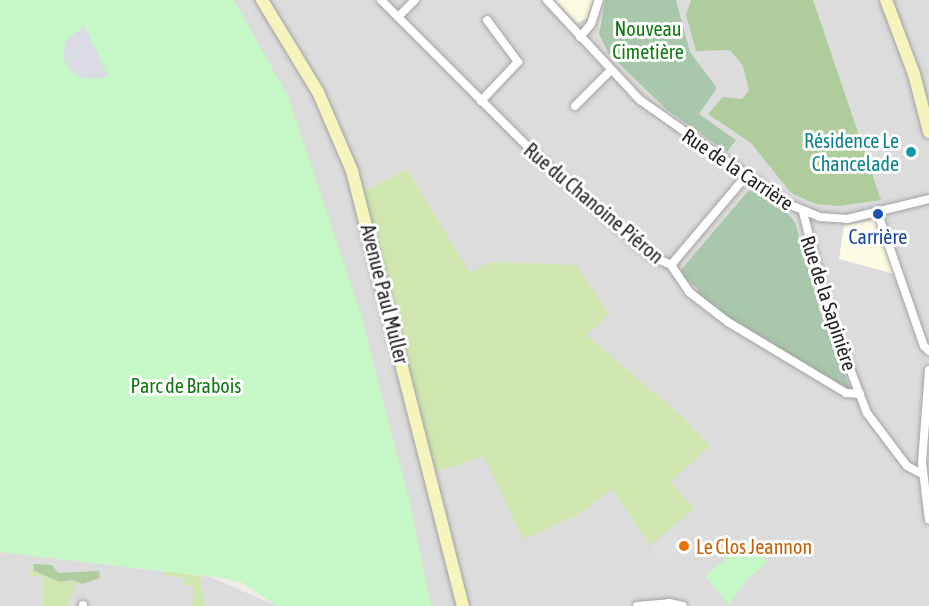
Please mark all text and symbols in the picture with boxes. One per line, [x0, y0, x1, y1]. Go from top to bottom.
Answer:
park label: Nouveau Cimetière [612, 16, 684, 63]
street label: Rue de la Carrière [678, 123, 798, 215]
place label: Résidence Le Chancelade [804, 128, 899, 175]
street label: Rue du Chanoine Piéron [519, 138, 669, 268]
marker: Résidence Le Chancelade [904, 145, 918, 159]
marker: Carrière [871, 207, 885, 221]
street label: Avenue Paul Muller [356, 222, 414, 366]
place label: Carrière [849, 224, 907, 248]
street label: Rue de la Sapinière [796, 233, 862, 373]
park label: Parc de Brabois [131, 373, 241, 397]
place label: Le Clos Jeannon [696, 534, 812, 558]
marker: Le Clos Jeannon [677, 539, 691, 553]

